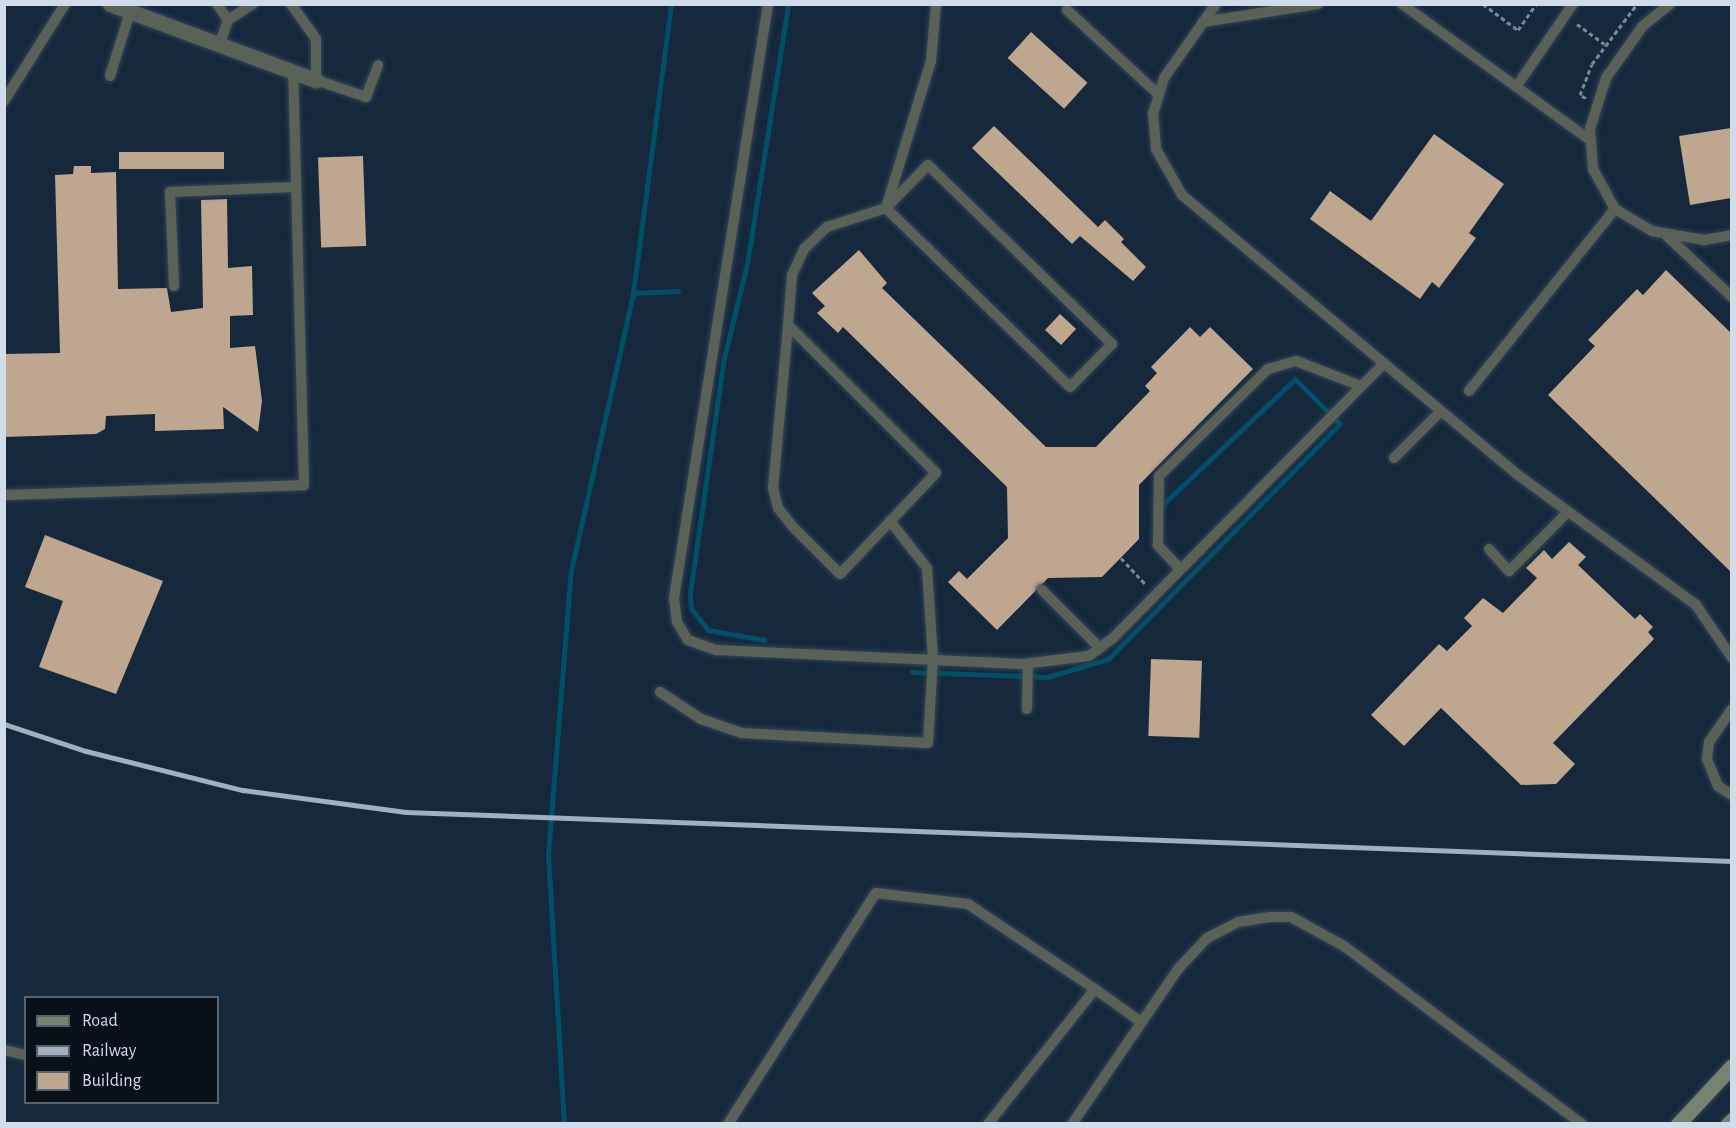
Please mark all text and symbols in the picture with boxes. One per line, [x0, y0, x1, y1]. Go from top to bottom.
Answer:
legend [24, 996, 219, 1104]
text: Road [82, 1012, 118, 1030]
text: Railway [82, 1042, 136, 1060]
text: Building [82, 1072, 141, 1090]

